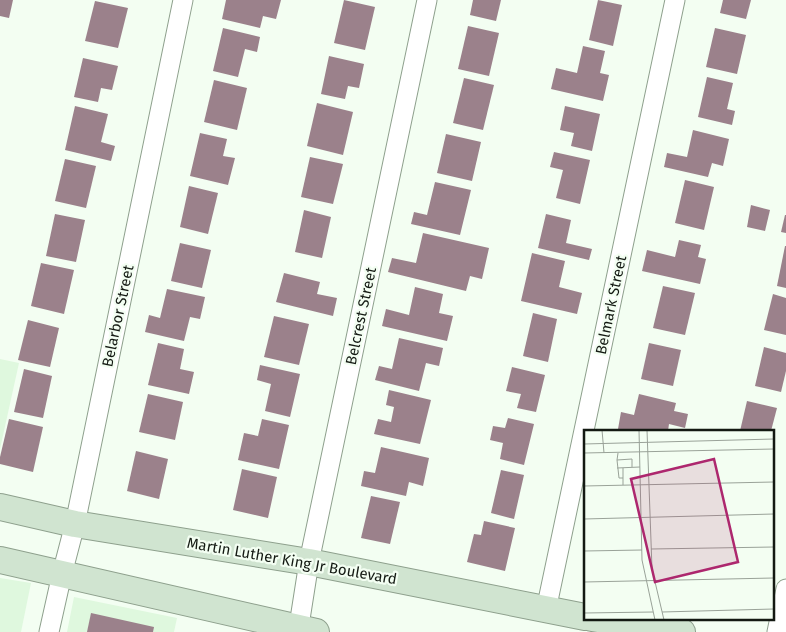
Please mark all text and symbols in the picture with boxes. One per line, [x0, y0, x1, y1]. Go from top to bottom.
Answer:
street label: Belmark Street [592, 253, 630, 356]
street label: Belarbor Street [98, 263, 138, 369]
street label: Belcrest Street [342, 265, 380, 366]
inset map [584, 430, 774, 620]
street label: Martin Luther King Jr Boulevard [186, 534, 398, 588]

